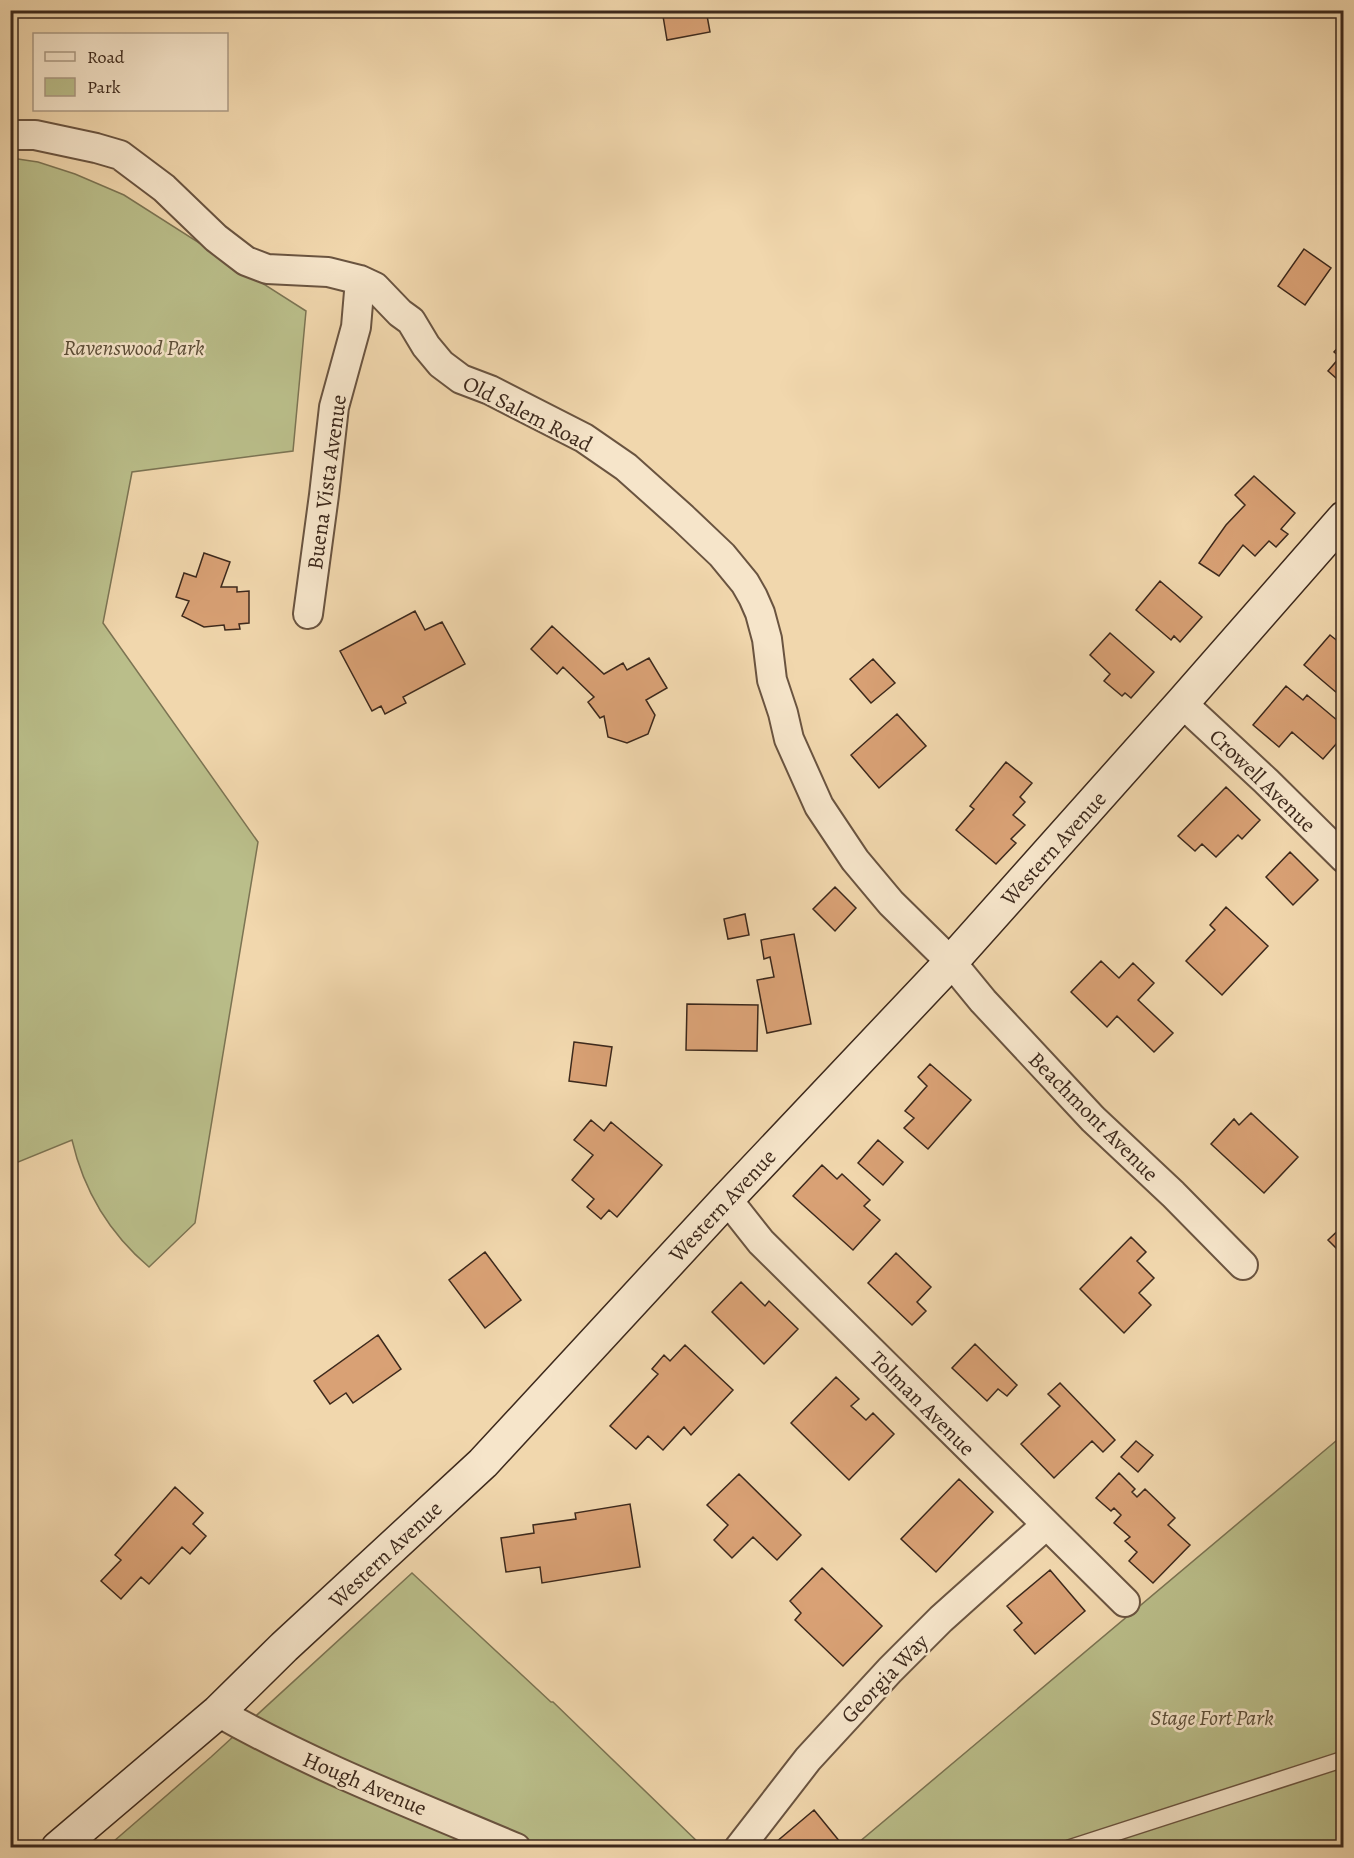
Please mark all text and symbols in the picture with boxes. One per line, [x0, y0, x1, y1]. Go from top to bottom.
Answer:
legend [33, 33, 228, 111]
text: Road [87, 45, 125, 69]
text: Park [87, 75, 121, 99]
park label: Ravenswood Park [63, 333, 205, 363]
street label: Old Salem Road [458, 368, 598, 460]
street label: Buena Vista Avenue [300, 393, 354, 572]
street label: Crowell Avenue [1202, 722, 1322, 839]
street label: Western Avenue [993, 785, 1113, 913]
street label: Beachmont Avenue [1022, 1045, 1165, 1188]
street label: Western Avenue [662, 1142, 783, 1270]
street label: Tolman Avenue [863, 1344, 982, 1463]
street label: Western Avenue [322, 1494, 449, 1616]
street label: Georgia Way [834, 1627, 935, 1730]
park label: Stage Fort Park [1150, 1703, 1274, 1733]
street label: Hough Avenue [298, 1744, 431, 1823]

